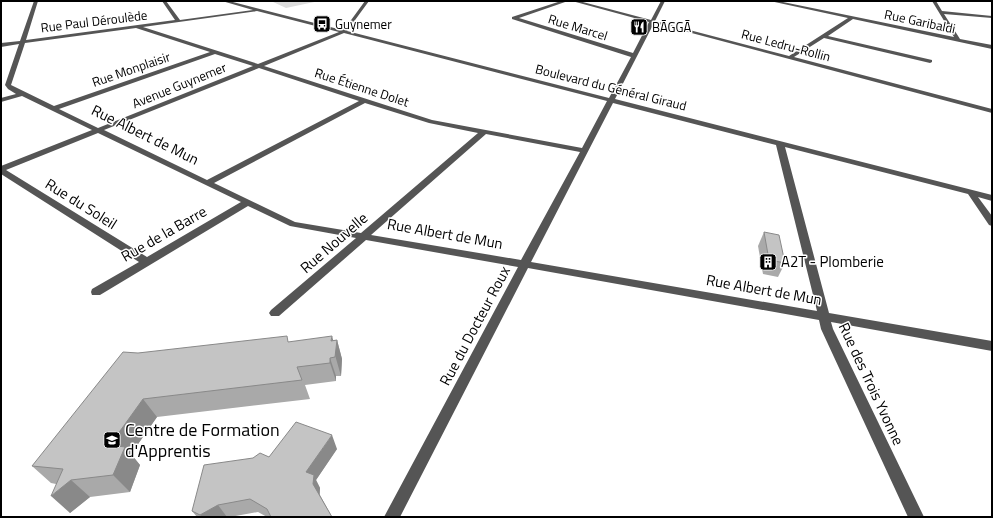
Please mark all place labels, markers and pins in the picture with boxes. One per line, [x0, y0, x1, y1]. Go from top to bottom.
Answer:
bus stop icon: Guynemer [312, 14, 332, 34]
place label: Guynemer [335, 14, 392, 34]
restaurant icon: BĀGGĀ [629, 17, 649, 37]
place label: BĀGGĀ [652, 17, 691, 37]
place label: A2T - Plomberie [781, 250, 884, 273]
building icon: A2T - Plomberie [758, 252, 778, 272]
place label: Centre de Formation d'Apprentis [125, 416, 280, 464]
school or university icon: Centre de Formation d'Apprentis [102, 430, 122, 450]

